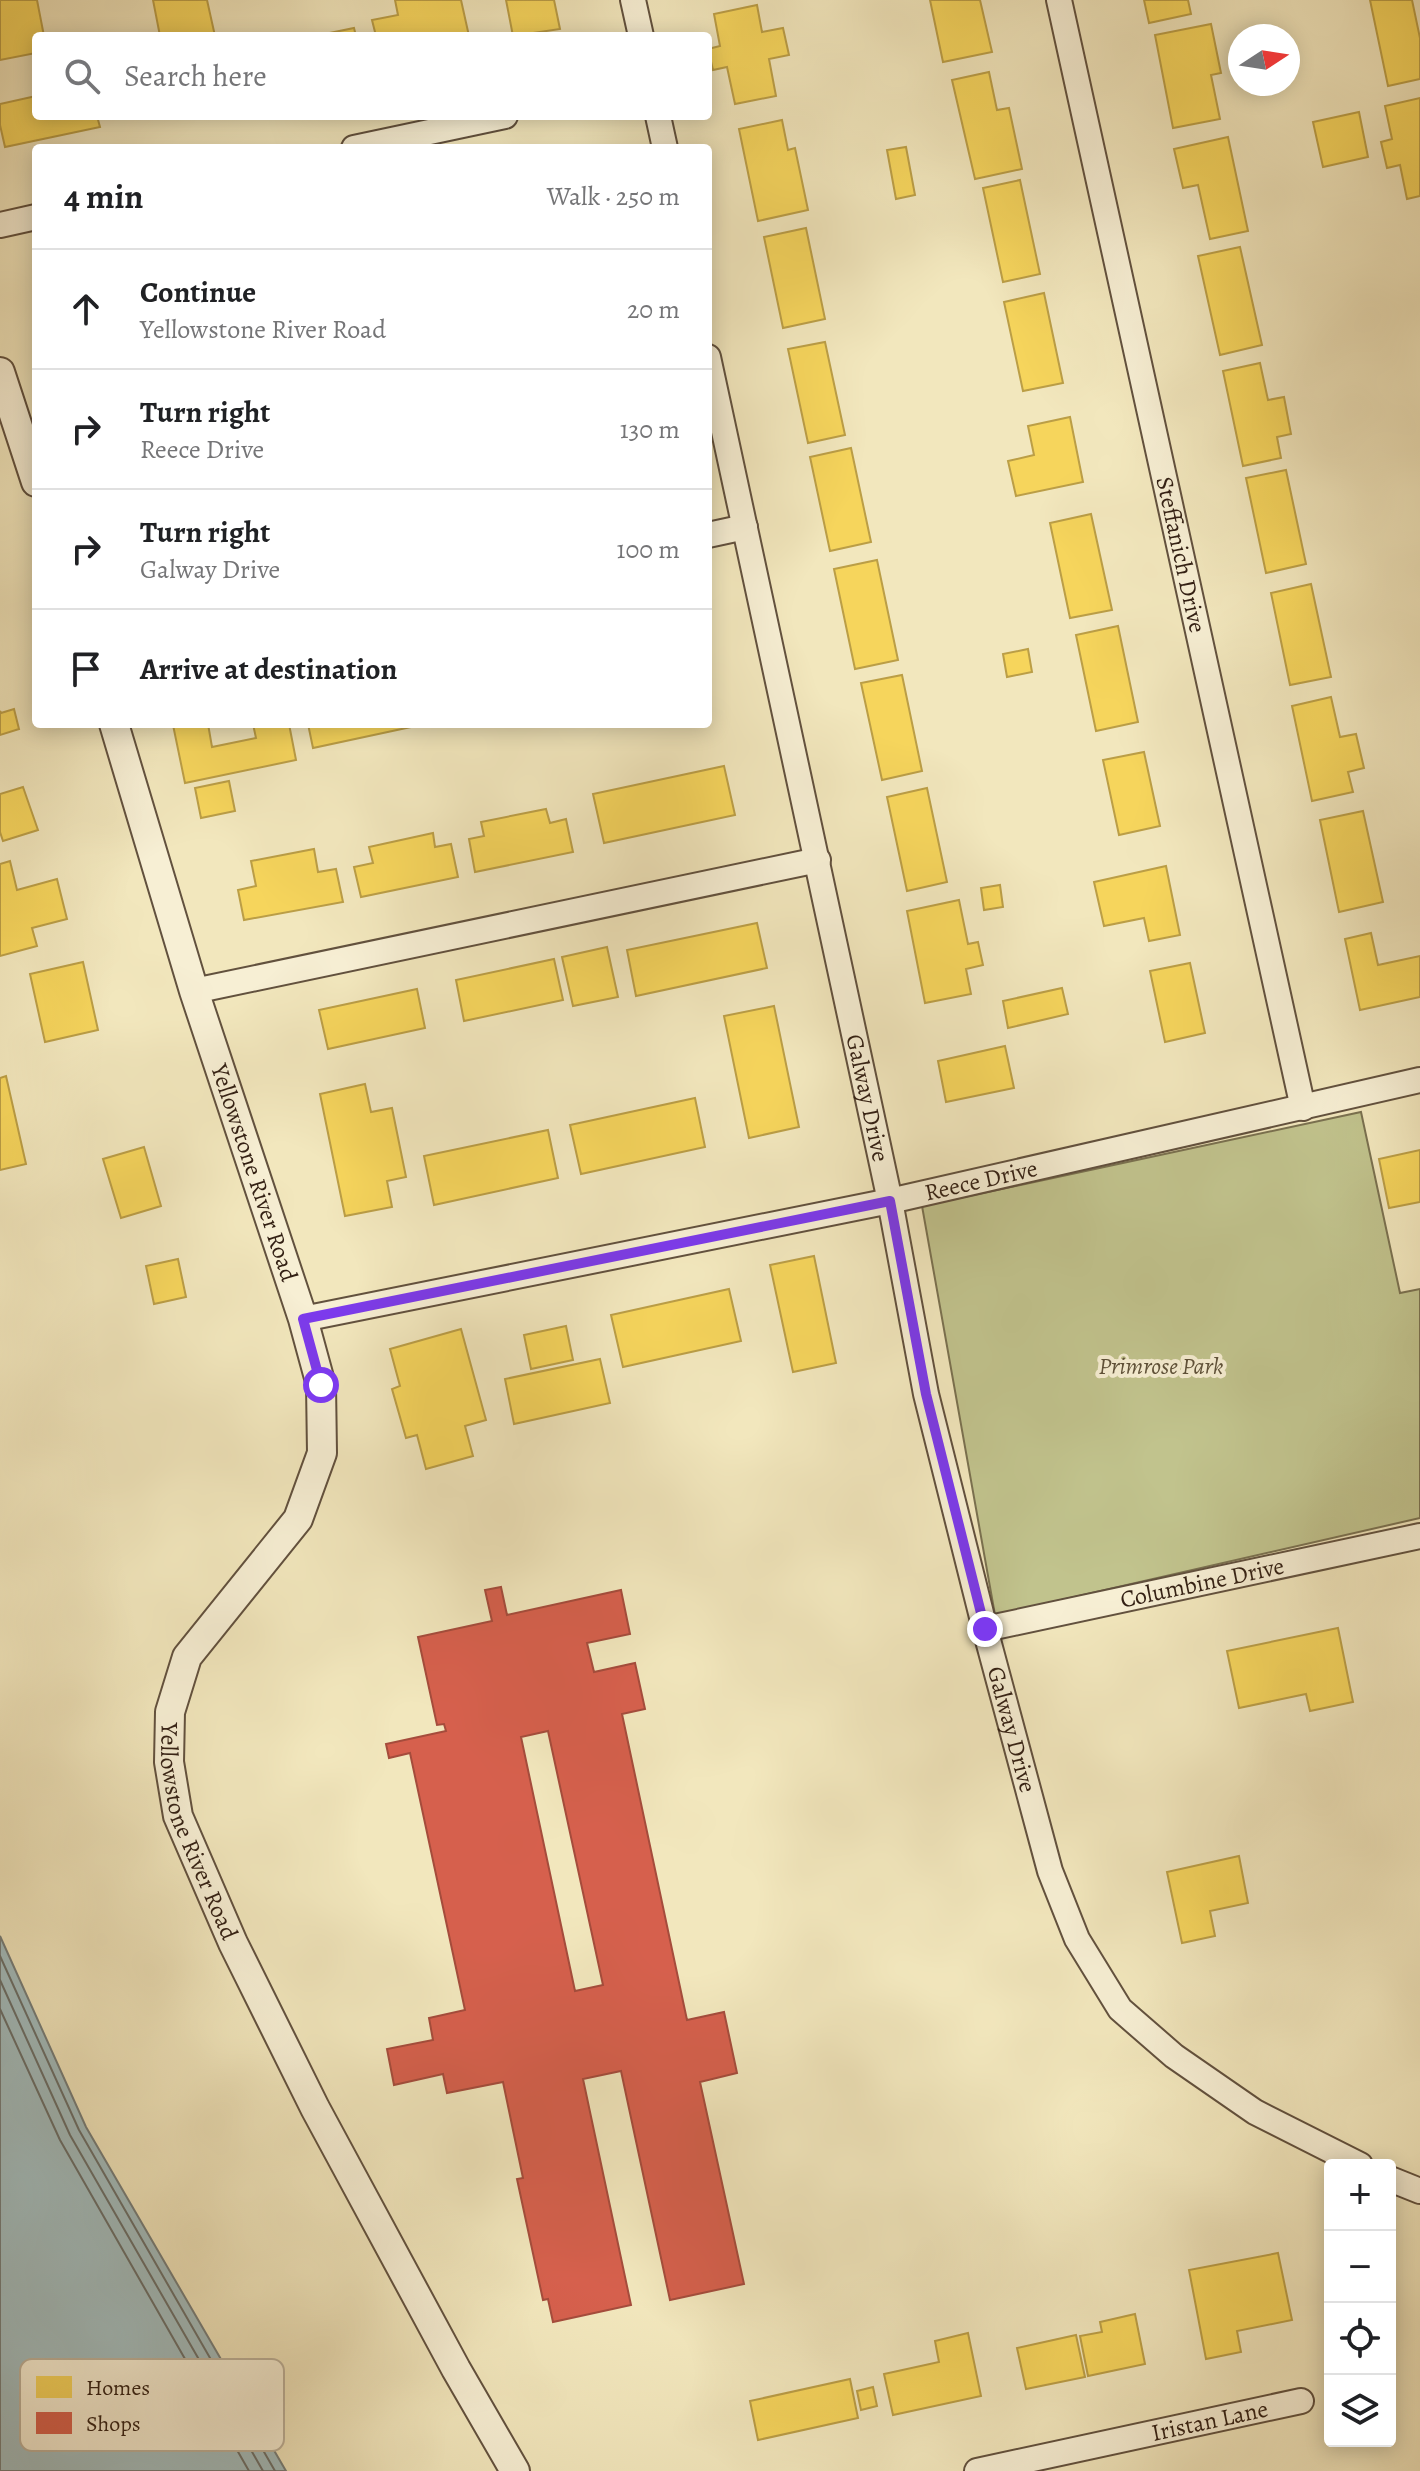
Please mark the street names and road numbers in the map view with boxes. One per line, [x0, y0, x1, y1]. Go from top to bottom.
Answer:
street label: Steffanich Drive [1148, 474, 1214, 636]
street label: Galway Drive [838, 1031, 897, 1165]
street label: Yellowstone River Road [203, 1059, 305, 1286]
street label: Reece Drive [921, 1152, 1040, 1209]
street label: Columbine Drive [1117, 1549, 1287, 1616]
street label: Galway Drive [980, 1663, 1044, 1796]
street label: Yellowstone River Road [152, 1721, 246, 1945]
street label: Iristan Lane [1148, 2393, 1271, 2449]

